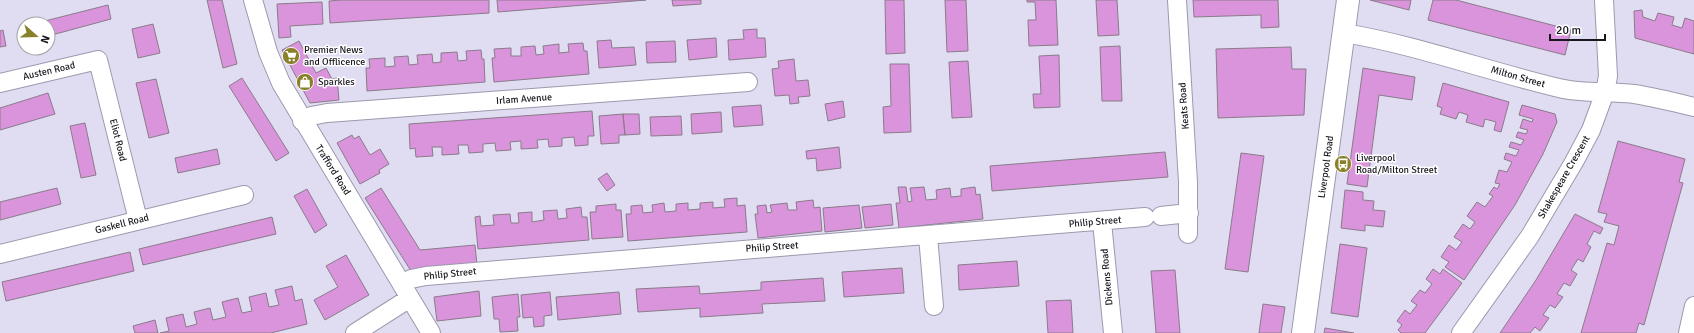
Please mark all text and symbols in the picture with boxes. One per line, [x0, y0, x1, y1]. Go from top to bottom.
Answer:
north arrow [16, 16, 56, 56]
scale bar [1550, 16, 1605, 42]
text: 20 m [1556, 23, 1581, 38]
text: N [38, 33, 52, 45]
place label: Premier News and Offlicence [304, 44, 365, 68]
supermarket icon: Premier News and Offlicence [281, 46, 301, 66]
street label: Austen Road [22, 59, 76, 83]
street label: Milton Street [1489, 64, 1547, 91]
shop icon: Sparkles [295, 72, 315, 92]
place label: Sparkles [318, 76, 355, 88]
street label: Keats Road [1176, 82, 1192, 130]
street label: Irlam Avenue [496, 91, 552, 107]
street label: Eliot Road [107, 117, 129, 163]
street label: Shakespeare Crescent [1535, 133, 1593, 221]
street label: Liverpool Road [1316, 135, 1336, 199]
street label: Trafford Road [313, 143, 353, 197]
place label: Liverpool Road/Milton Street [1356, 152, 1438, 176]
bus stop icon: Liverpool Road/Milton Street [1333, 154, 1353, 174]
street label: Gaskell Road [94, 212, 150, 236]
street label: Philip Street [1068, 214, 1122, 230]
street label: Philip Street [745, 239, 799, 255]
street label: Dickens Road [1099, 248, 1115, 306]
street label: Philip Street [423, 265, 477, 283]

